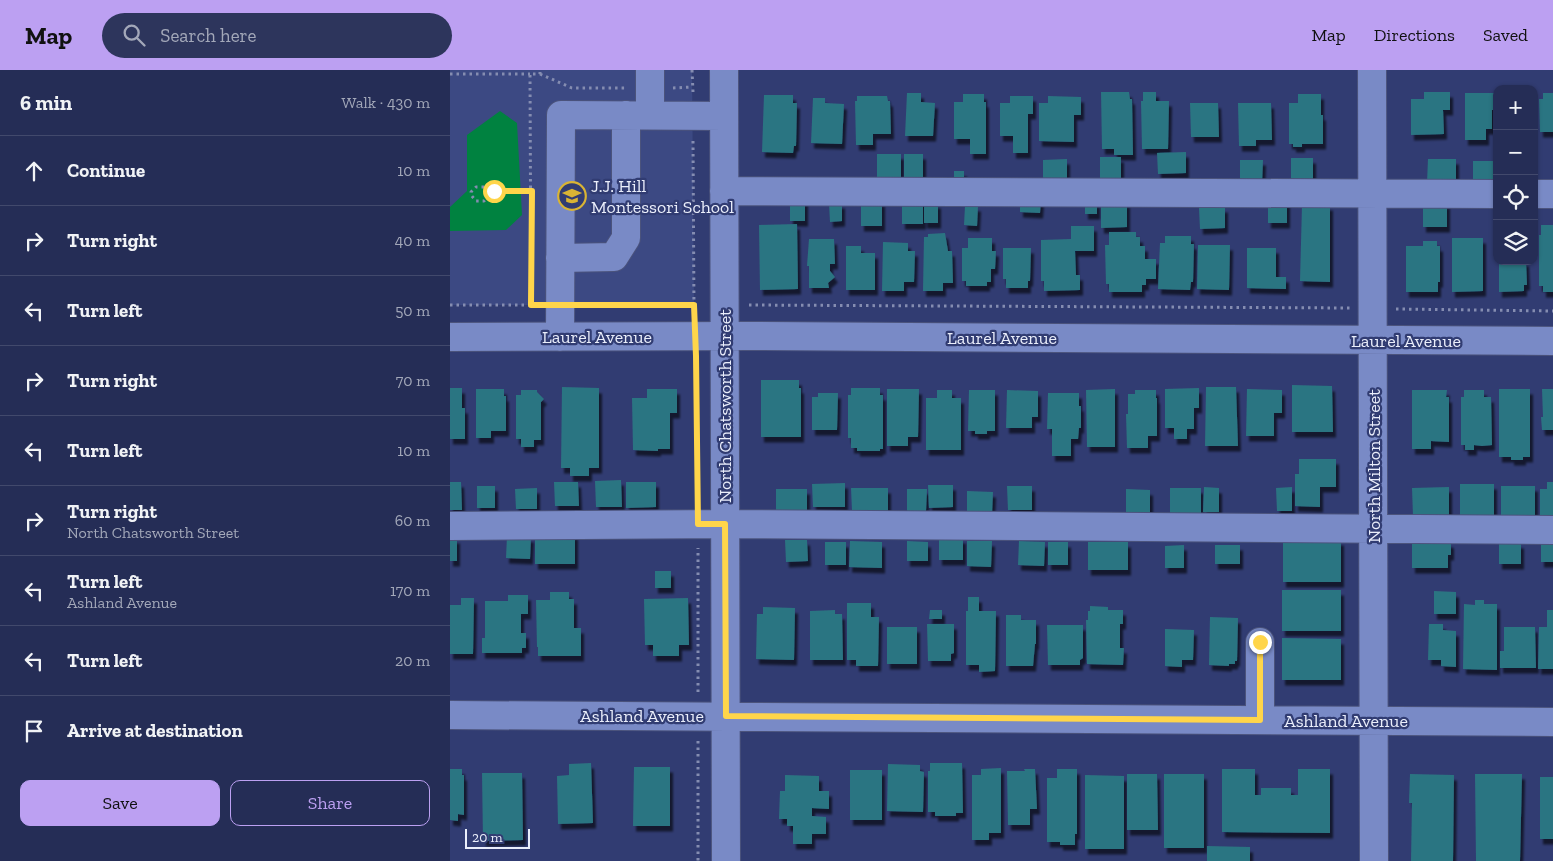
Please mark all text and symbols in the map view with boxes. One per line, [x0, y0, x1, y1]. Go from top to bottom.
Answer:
search box [102, 13, 452, 58]
text: Map [25, 21, 72, 50]
icon: search [120, 21, 148, 49]
text: Search here [160, 24, 257, 47]
text: Map [1311, 24, 1346, 46]
text: Directions [1374, 24, 1455, 46]
text: Saved [1483, 24, 1528, 46]
map controls [1493, 85, 1538, 265]
button: + [1493, 85, 1538, 130]
text: 6 min [20, 90, 72, 115]
text: Walk · 430 m [342, 93, 430, 112]
button: − [1493, 130, 1538, 175]
icon: ahead [20, 157, 48, 185]
text: Continue [67, 159, 145, 182]
text: 10 m [397, 161, 430, 180]
place label: J.J. Hill Montessori School [591, 175, 734, 218]
button: locate [1493, 175, 1538, 220]
route start [483, 180, 506, 203]
school or university icon: J.J. Hill Montessori School [557, 181, 587, 211]
button: layers [1493, 220, 1538, 265]
icon: right [20, 227, 48, 255]
text: Turn right [67, 229, 157, 252]
text: 40 m [395, 231, 430, 250]
icon: left [20, 297, 48, 325]
text: Turn left [67, 299, 142, 322]
text: 50 m [395, 301, 430, 320]
street label: North Chatsworth Street [714, 309, 736, 503]
street label: Laurel Avenue [542, 326, 652, 348]
street label: Laurel Avenue [947, 327, 1057, 349]
street label: Laurel Avenue [1351, 330, 1461, 352]
icon: right [20, 367, 48, 395]
text: Turn right [67, 369, 157, 392]
text: 70 m [396, 371, 430, 390]
street label: North Milton Street [1363, 389, 1385, 543]
icon: left [20, 437, 48, 465]
text: Turn left [67, 439, 142, 462]
text: 10 m [397, 441, 430, 460]
text: Turn right [67, 500, 157, 523]
icon: right [20, 507, 48, 535]
text: 60 m [395, 511, 430, 530]
text: North Chatsworth Street [67, 523, 239, 542]
text: Turn left [67, 570, 142, 593]
icon: left [20, 577, 48, 605]
text: 170 m [390, 581, 430, 600]
text: Ashland Avenue [67, 593, 177, 612]
route end [1249, 631, 1272, 654]
icon: left [20, 647, 48, 675]
text: Turn left [67, 649, 142, 672]
text: 20 m [395, 651, 430, 670]
street label: Ashland Avenue [580, 705, 704, 727]
street label: Ashland Avenue [1284, 710, 1408, 732]
icon: arrive [20, 717, 48, 745]
text: Arrive at destination [67, 719, 243, 742]
button: Save [20, 780, 220, 826]
button: Share [230, 780, 430, 826]
scale bar [465, 826, 530, 849]
text: 20 m [472, 829, 503, 846]

